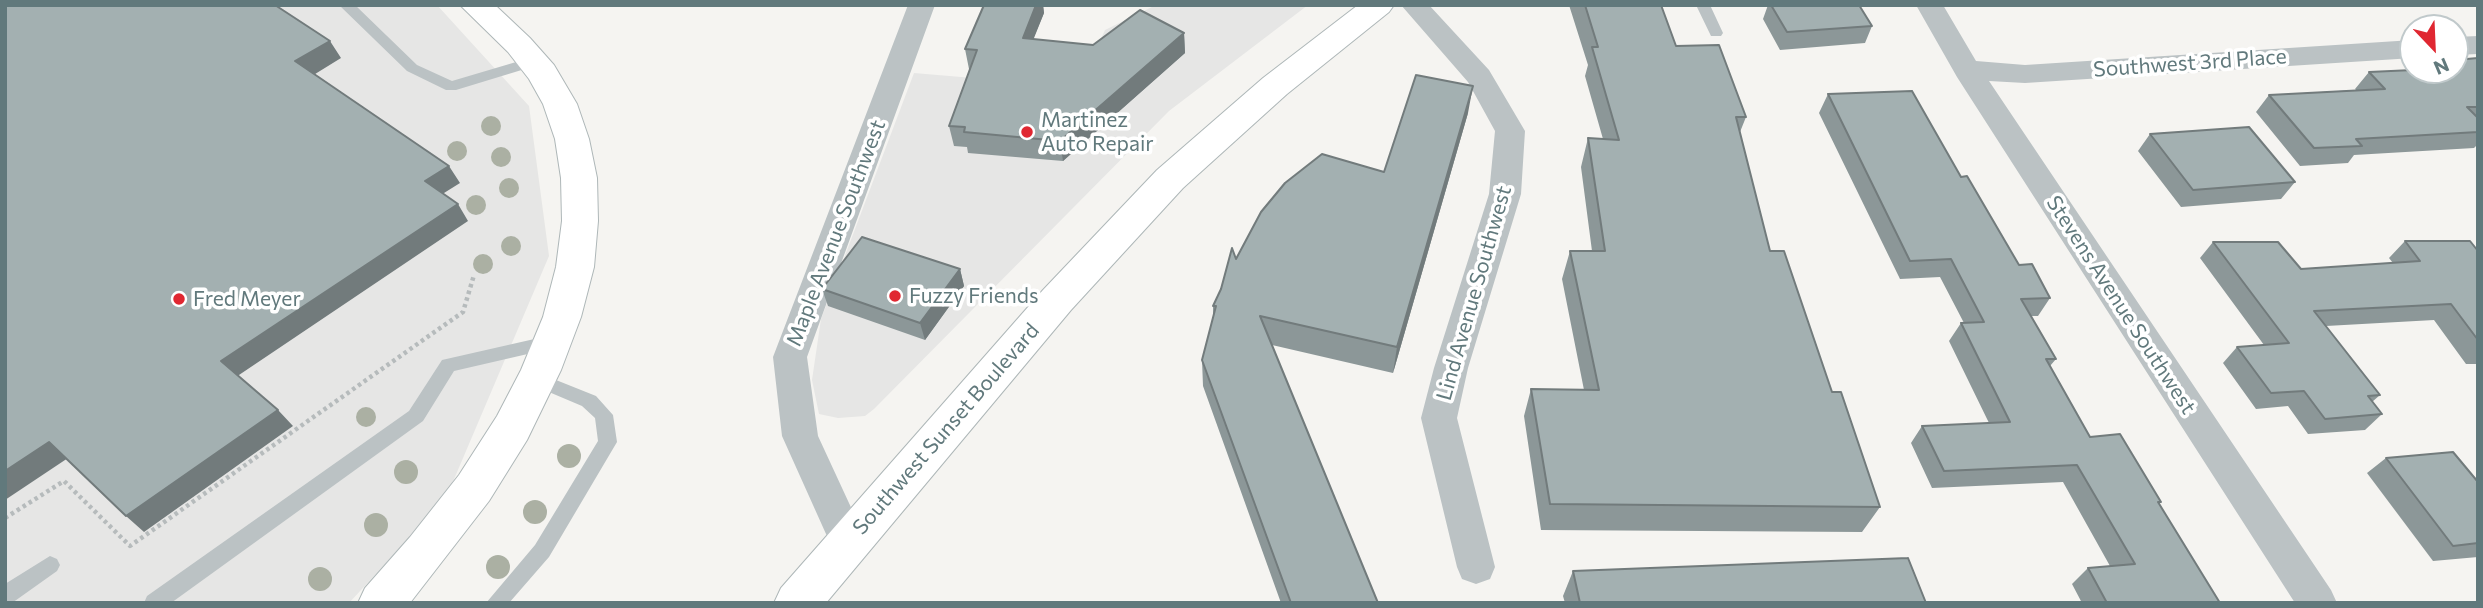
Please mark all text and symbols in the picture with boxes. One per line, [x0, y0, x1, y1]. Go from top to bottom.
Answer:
north arrow [2399, 14, 2469, 84]
street label: Southwest 3rd Place [2092, 44, 2288, 82]
text: N [2431, 54, 2453, 80]
place label: Martinez Auto Repair [1041, 107, 1154, 157]
street label: Maple Avenue Southwest [781, 116, 891, 350]
marker: Martinez Auto Repair [1019, 124, 1035, 140]
street label: Lind Avenue Southwest [1431, 183, 1517, 403]
street label: Stevens Avenue Southwest [2041, 191, 2201, 419]
place label: Fuzzy Friends [909, 283, 1039, 309]
place label: Fred Meyer [193, 286, 301, 312]
marker: Fuzzy Friends [887, 288, 903, 304]
marker: Fred Meyer [171, 291, 187, 307]
street label: Southwest Sunset Boulevard [847, 318, 1045, 540]

